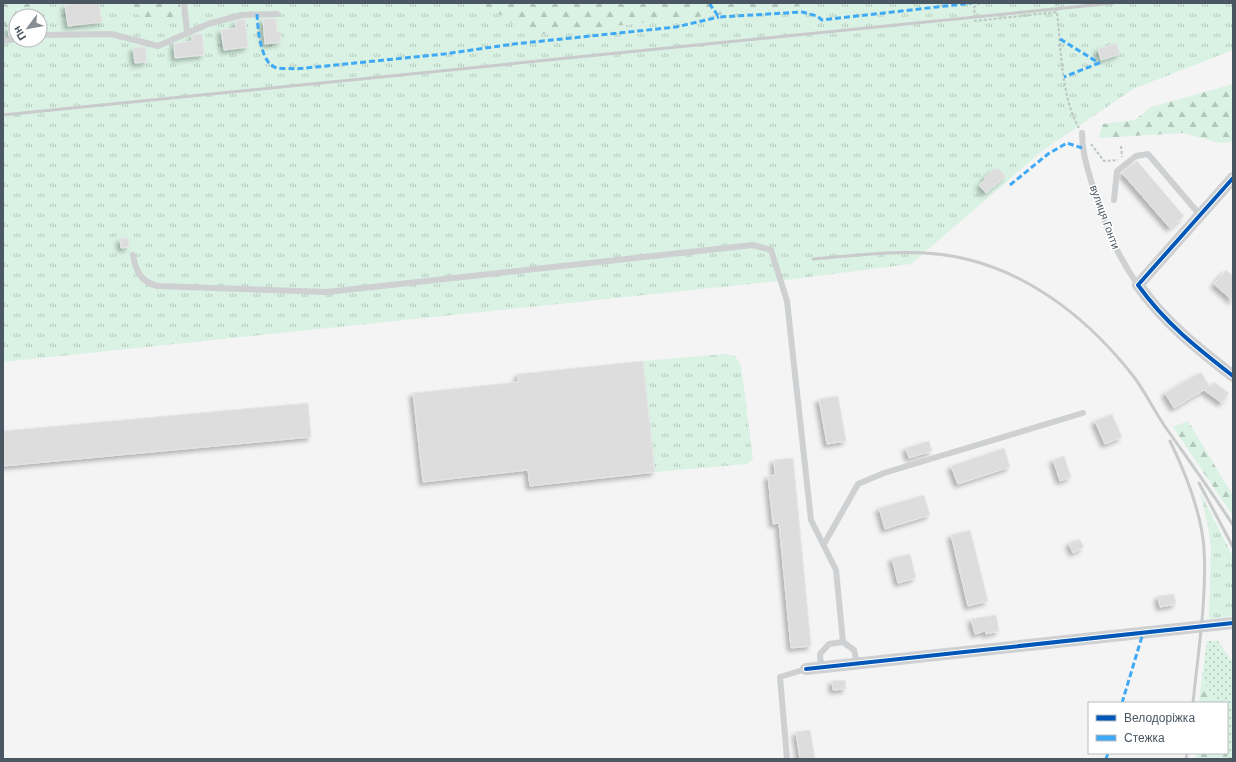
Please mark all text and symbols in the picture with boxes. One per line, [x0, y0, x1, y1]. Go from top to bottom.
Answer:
north arrow [8, 8, 48, 48]
text: Пн [11, 24, 28, 43]
street label: вулиця Гонти [1088, 183, 1122, 251]
legend [1088, 702, 1228, 754]
text: Велодоріжка [1124, 711, 1195, 725]
text: Стежка [1124, 731, 1165, 745]

